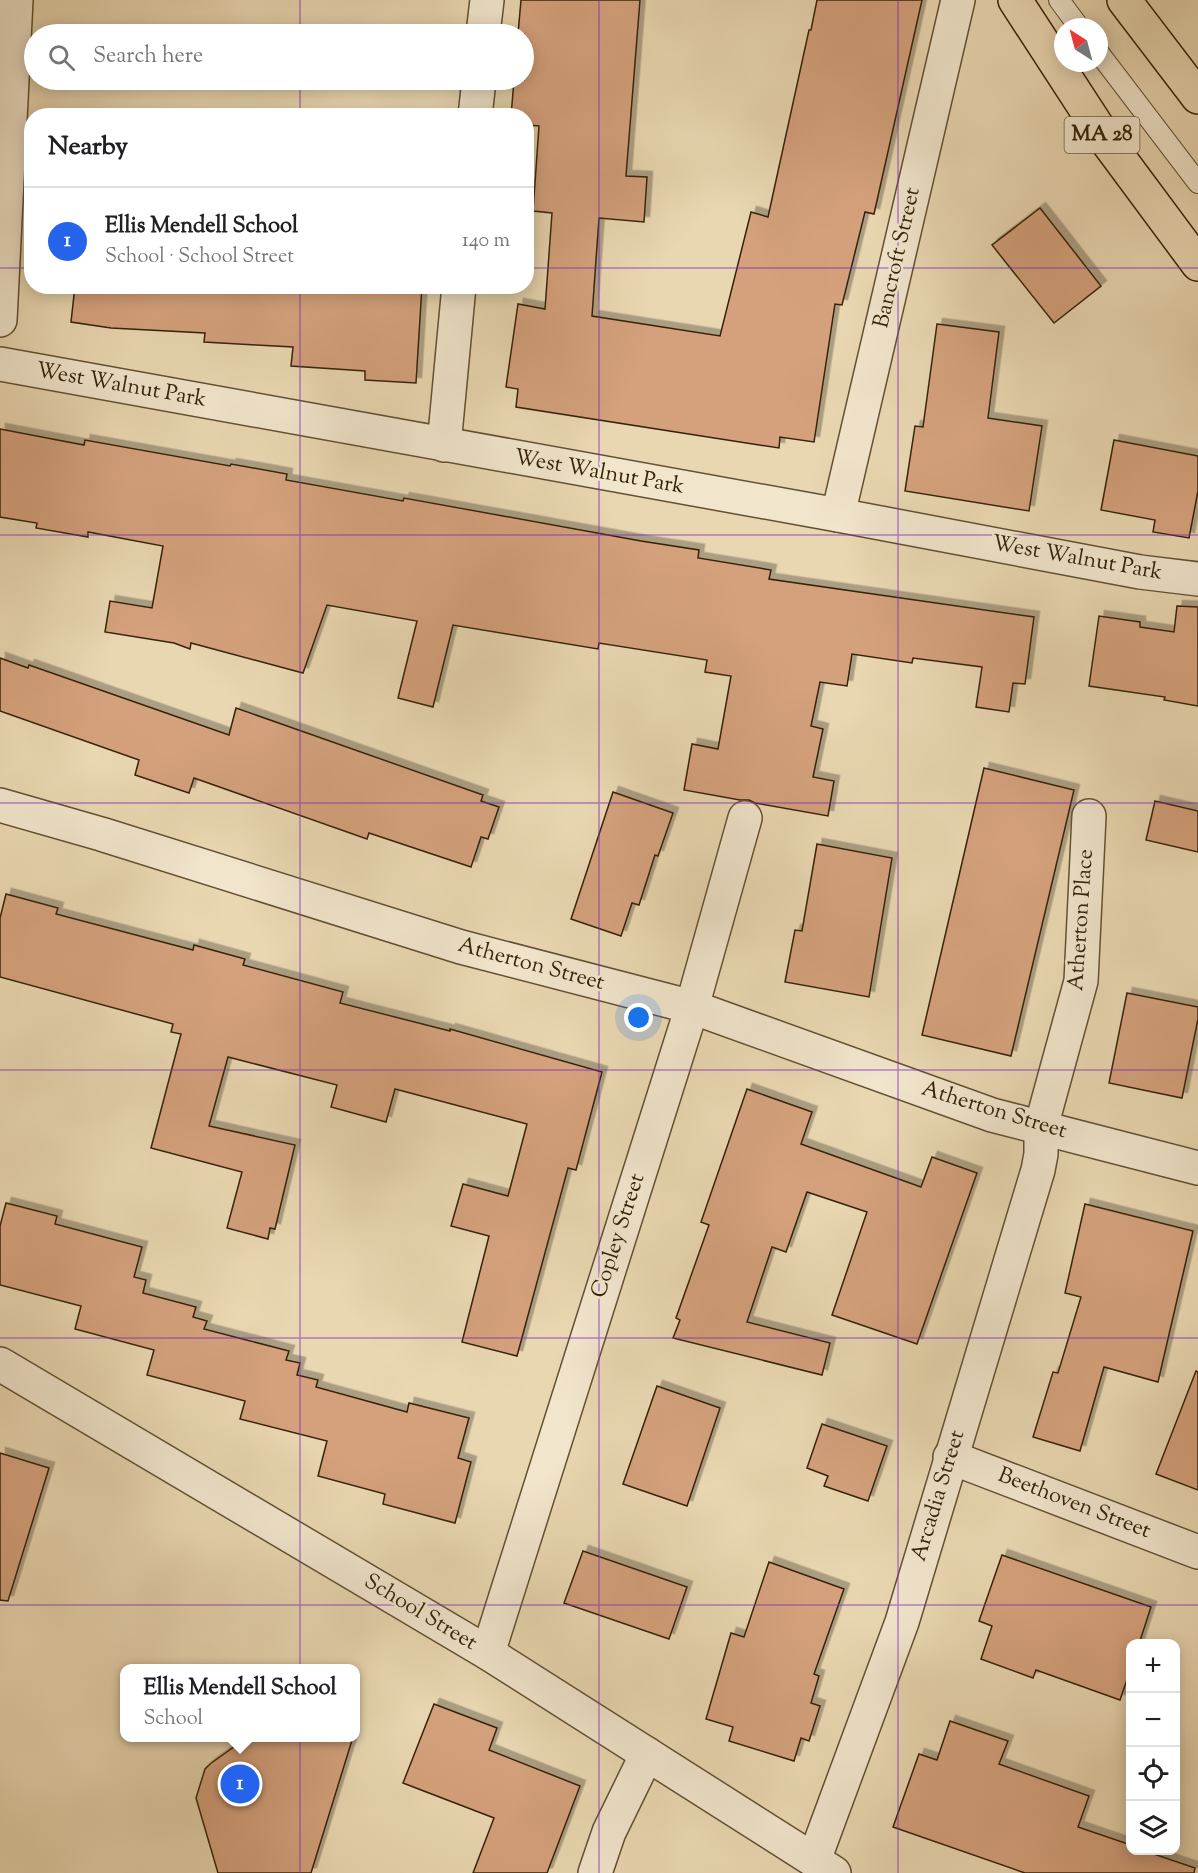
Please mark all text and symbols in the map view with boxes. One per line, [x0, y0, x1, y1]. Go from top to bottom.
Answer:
north arrow [1054, 18, 1108, 72]
search box [24, 24, 534, 90]
icon: search [45, 41, 78, 74]
text: Search here [93, 41, 203, 73]
road number: MA 28 [1064, 117, 1140, 153]
text: Nearby [48, 129, 128, 166]
street label: Bancroft Street [866, 184, 930, 332]
text: Ellis Mendell School [105, 211, 298, 243]
text: 1 [64, 227, 71, 256]
text: 140 m [462, 227, 510, 256]
text: School · School Street [105, 243, 294, 272]
street label: West Walnut Park [33, 355, 209, 417]
street label: West Walnut Park [511, 442, 687, 504]
street label: West Walnut Park [989, 528, 1165, 590]
street label: Atherton Place [1061, 848, 1103, 992]
street label: Atherton Street [454, 930, 608, 1000]
your location [624, 1003, 653, 1032]
street label: Atherton Street [917, 1074, 1071, 1148]
street label: Copley Street [584, 1169, 654, 1302]
street label: Arcadia Street [904, 1426, 974, 1566]
street label: Beethoven Street [993, 1460, 1156, 1548]
street label: School Street [357, 1567, 483, 1660]
map controls [1126, 1639, 1180, 1855]
button: + [1126, 1639, 1180, 1693]
popup [120, 1664, 360, 1742]
text: Ellis Mendell School [143, 1673, 337, 1705]
button: − [1126, 1693, 1180, 1747]
text: School [143, 1705, 203, 1734]
button: locate [1126, 1747, 1180, 1801]
pin: 1 [220, 1762, 260, 1806]
button: layers [1126, 1801, 1180, 1855]

